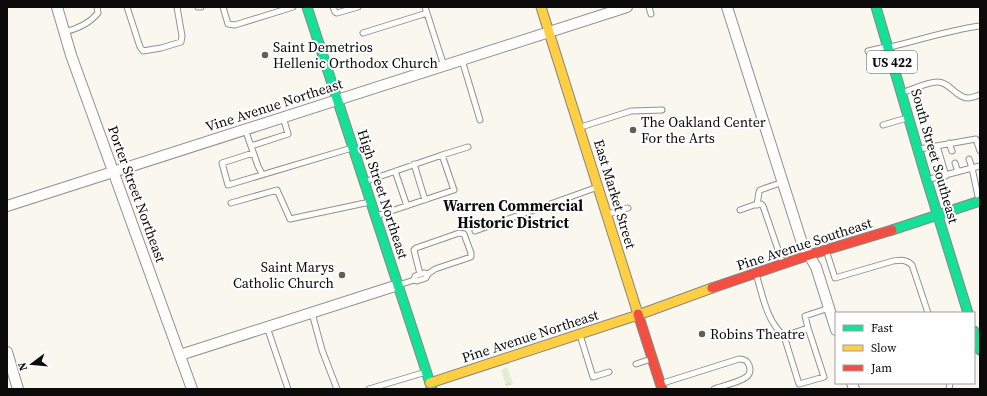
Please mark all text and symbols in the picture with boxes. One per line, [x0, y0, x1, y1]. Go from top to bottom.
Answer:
place label: Saint Demetrios Hellenic Orthodox Church [273, 37, 438, 73]
marker: Saint Demetrios Hellenic Orthodox Church [260, 50, 270, 60]
road number: US 422 [867, 51, 917, 73]
street label: Vine Avenue Northeast [203, 73, 346, 137]
street label: South Street Southeast [906, 86, 964, 226]
place label: The Oakland Center For the Arts [641, 112, 766, 148]
street label: Porter Street Northeast [103, 123, 171, 265]
marker: The Oakland Center For the Arts [628, 125, 638, 135]
street label: High Street Northeast [353, 127, 414, 262]
street label: East Market Street [589, 137, 641, 251]
district label: Warren Commercial Historic District [443, 195, 583, 233]
street label: Pine Avenue Southeast [734, 213, 875, 275]
place label: Saint Marys Catholic Church [233, 257, 334, 293]
marker: Saint Marys Catholic Church [337, 270, 347, 280]
street label: Pine Avenue Northeast [459, 304, 601, 368]
legend [835, 312, 975, 384]
text: Fast [871, 320, 893, 336]
place label: Robins Theatre [710, 324, 805, 344]
marker: Robins Theatre [697, 329, 707, 339]
text: Slow [871, 340, 897, 356]
north arrow [12, 344, 52, 384]
text: Jam [870, 360, 892, 376]
text: N [15, 361, 31, 373]

